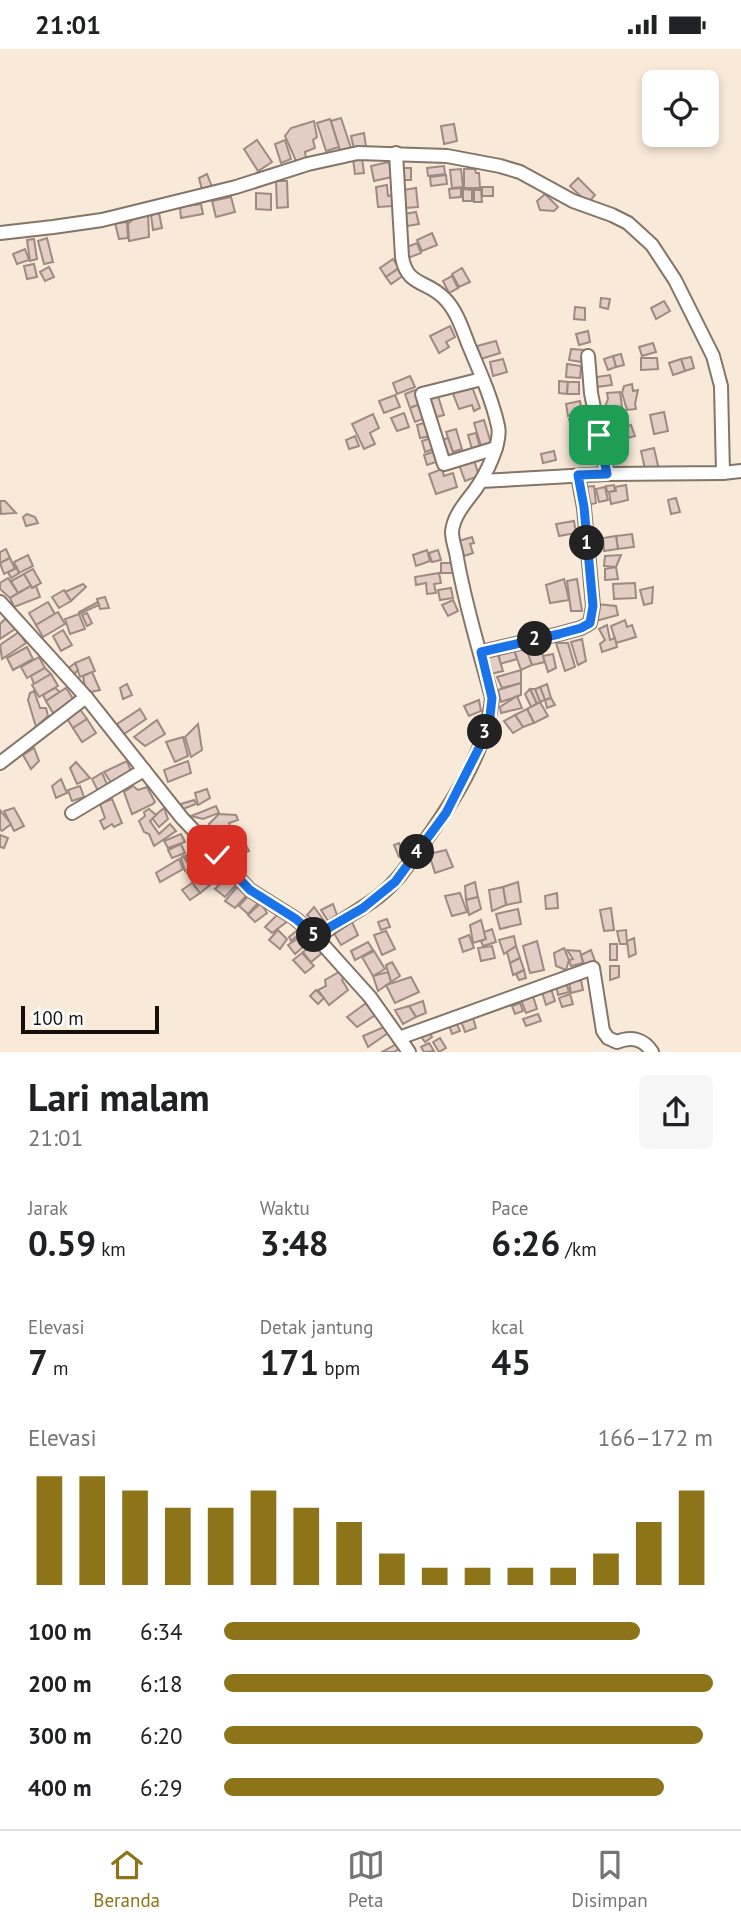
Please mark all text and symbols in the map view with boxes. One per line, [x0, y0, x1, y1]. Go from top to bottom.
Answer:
text: 21:01 [35, 8, 101, 41]
map controls [642, 70, 719, 147]
button: locate [642, 70, 719, 147]
pin [569, 405, 629, 465]
icon: arrive [580, 416, 618, 454]
pin: 1 [570, 525, 604, 561]
text: 1 [581, 530, 592, 554]
pin: 2 [518, 621, 552, 657]
text: 2 [529, 626, 540, 650]
pin: 3 [468, 715, 503, 749]
text: 3 [479, 719, 490, 743]
pin [187, 825, 247, 885]
pin: 4 [400, 835, 434, 869]
icon: check [198, 836, 236, 874]
text: 4 [411, 839, 422, 863]
pin: 5 [296, 917, 332, 952]
text: 5 [308, 922, 319, 946]
scale bar [21, 1003, 159, 1035]
text: 100 m [32, 1006, 84, 1030]
text: Lari malam [28, 1072, 210, 1121]
button: share [639, 1075, 713, 1149]
text: 21:01 [28, 1123, 83, 1152]
text: Jarak [28, 1196, 68, 1220]
text: Waktu [260, 1196, 310, 1220]
text: Pace [491, 1196, 529, 1220]
text: 0.59 [28, 1220, 96, 1266]
text: 3:48 [260, 1220, 329, 1266]
text: 6:26 [491, 1220, 560, 1266]
text: km [96, 1237, 126, 1261]
text: /km [560, 1237, 597, 1261]
text: Elevasi [28, 1315, 85, 1339]
text: Detak jantung [260, 1315, 373, 1339]
text: kcal [491, 1315, 524, 1339]
text: 7 [28, 1339, 48, 1385]
text: 171 [260, 1339, 319, 1385]
text: 45 [491, 1339, 531, 1385]
text: m [48, 1356, 68, 1380]
text: bpm [319, 1356, 360, 1380]
text: Elevasi [28, 1423, 97, 1452]
text: 166–172 m [598, 1423, 713, 1452]
text: 100 m [28, 1617, 91, 1646]
text: 6:34 [140, 1617, 183, 1646]
text: 200 m [28, 1669, 91, 1698]
text: 6:18 [140, 1669, 183, 1698]
text: 300 m [28, 1721, 91, 1750]
text: 6:20 [140, 1721, 183, 1750]
text: 400 m [28, 1773, 91, 1802]
text: 6:29 [140, 1773, 183, 1802]
tab: Beranda [93, 1846, 160, 1912]
tab: Peta [347, 1846, 385, 1912]
tab: Disimpan [571, 1846, 648, 1912]

